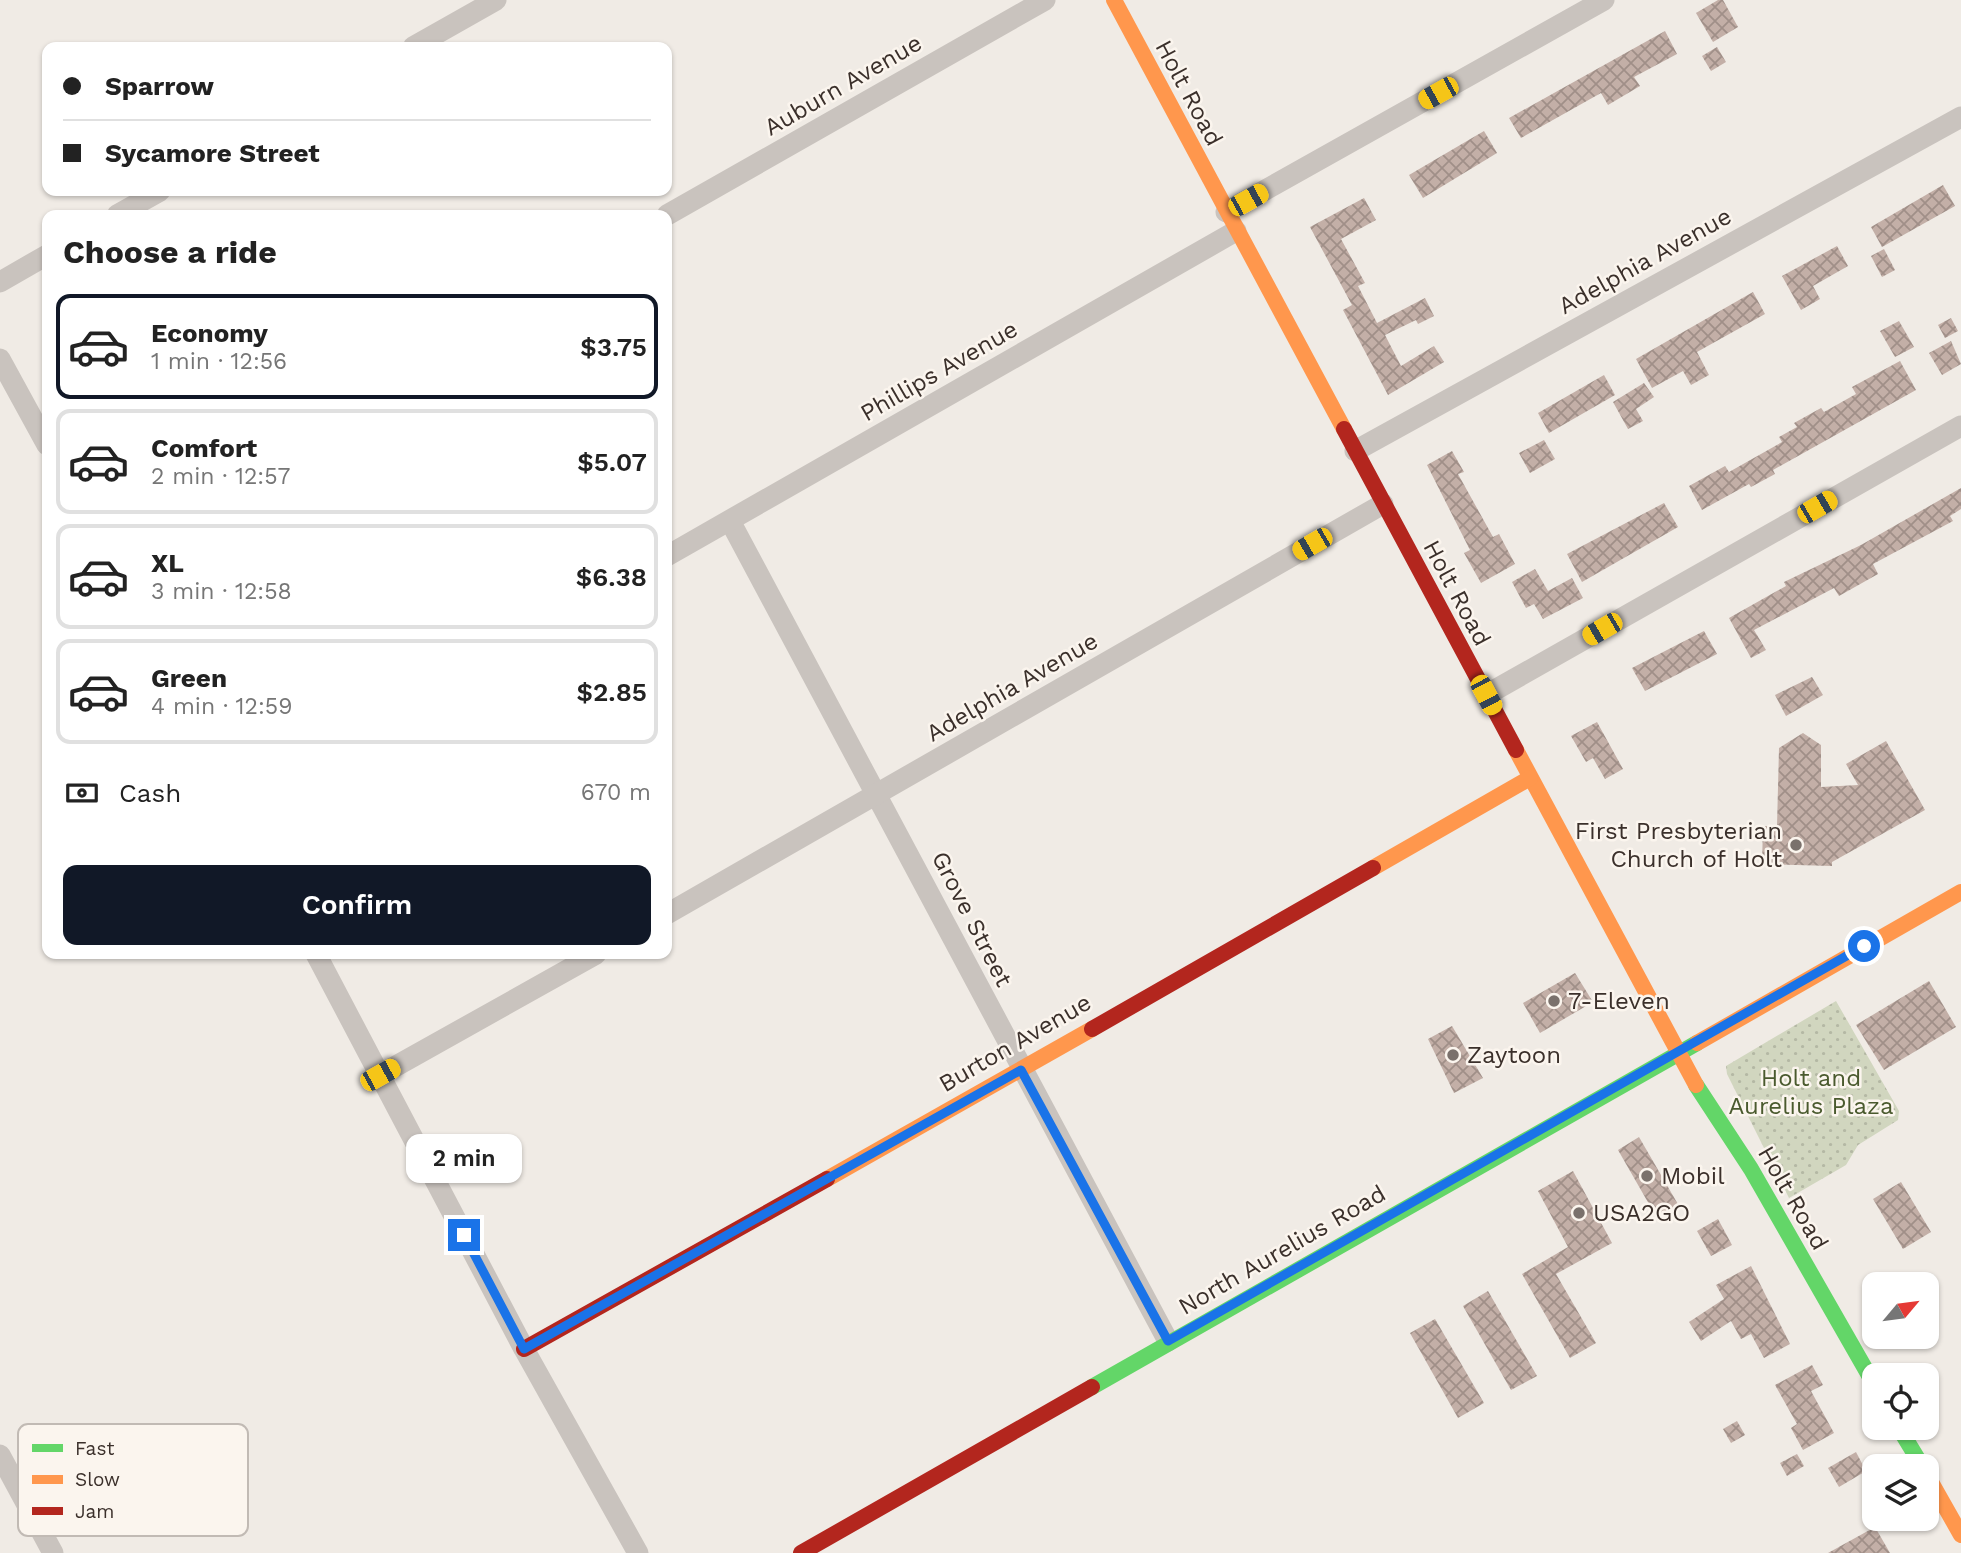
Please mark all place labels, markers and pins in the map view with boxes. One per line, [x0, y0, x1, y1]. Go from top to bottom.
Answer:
place label: First Presbyterian Church of Holt [1575, 817, 1782, 873]
marker: First Presbyterian Church of Holt [1788, 837, 1804, 853]
place label: 7-Eleven [1568, 987, 1670, 1015]
marker: 7-Eleven [1546, 993, 1562, 1009]
place label: Zaytoon [1467, 1041, 1561, 1069]
marker: Zaytoon [1445, 1047, 1461, 1063]
place label: Mobil [1661, 1162, 1725, 1190]
marker: Mobil [1639, 1168, 1655, 1184]
place label: USA2GO [1593, 1199, 1690, 1227]
marker: USA2GO [1571, 1205, 1587, 1221]

